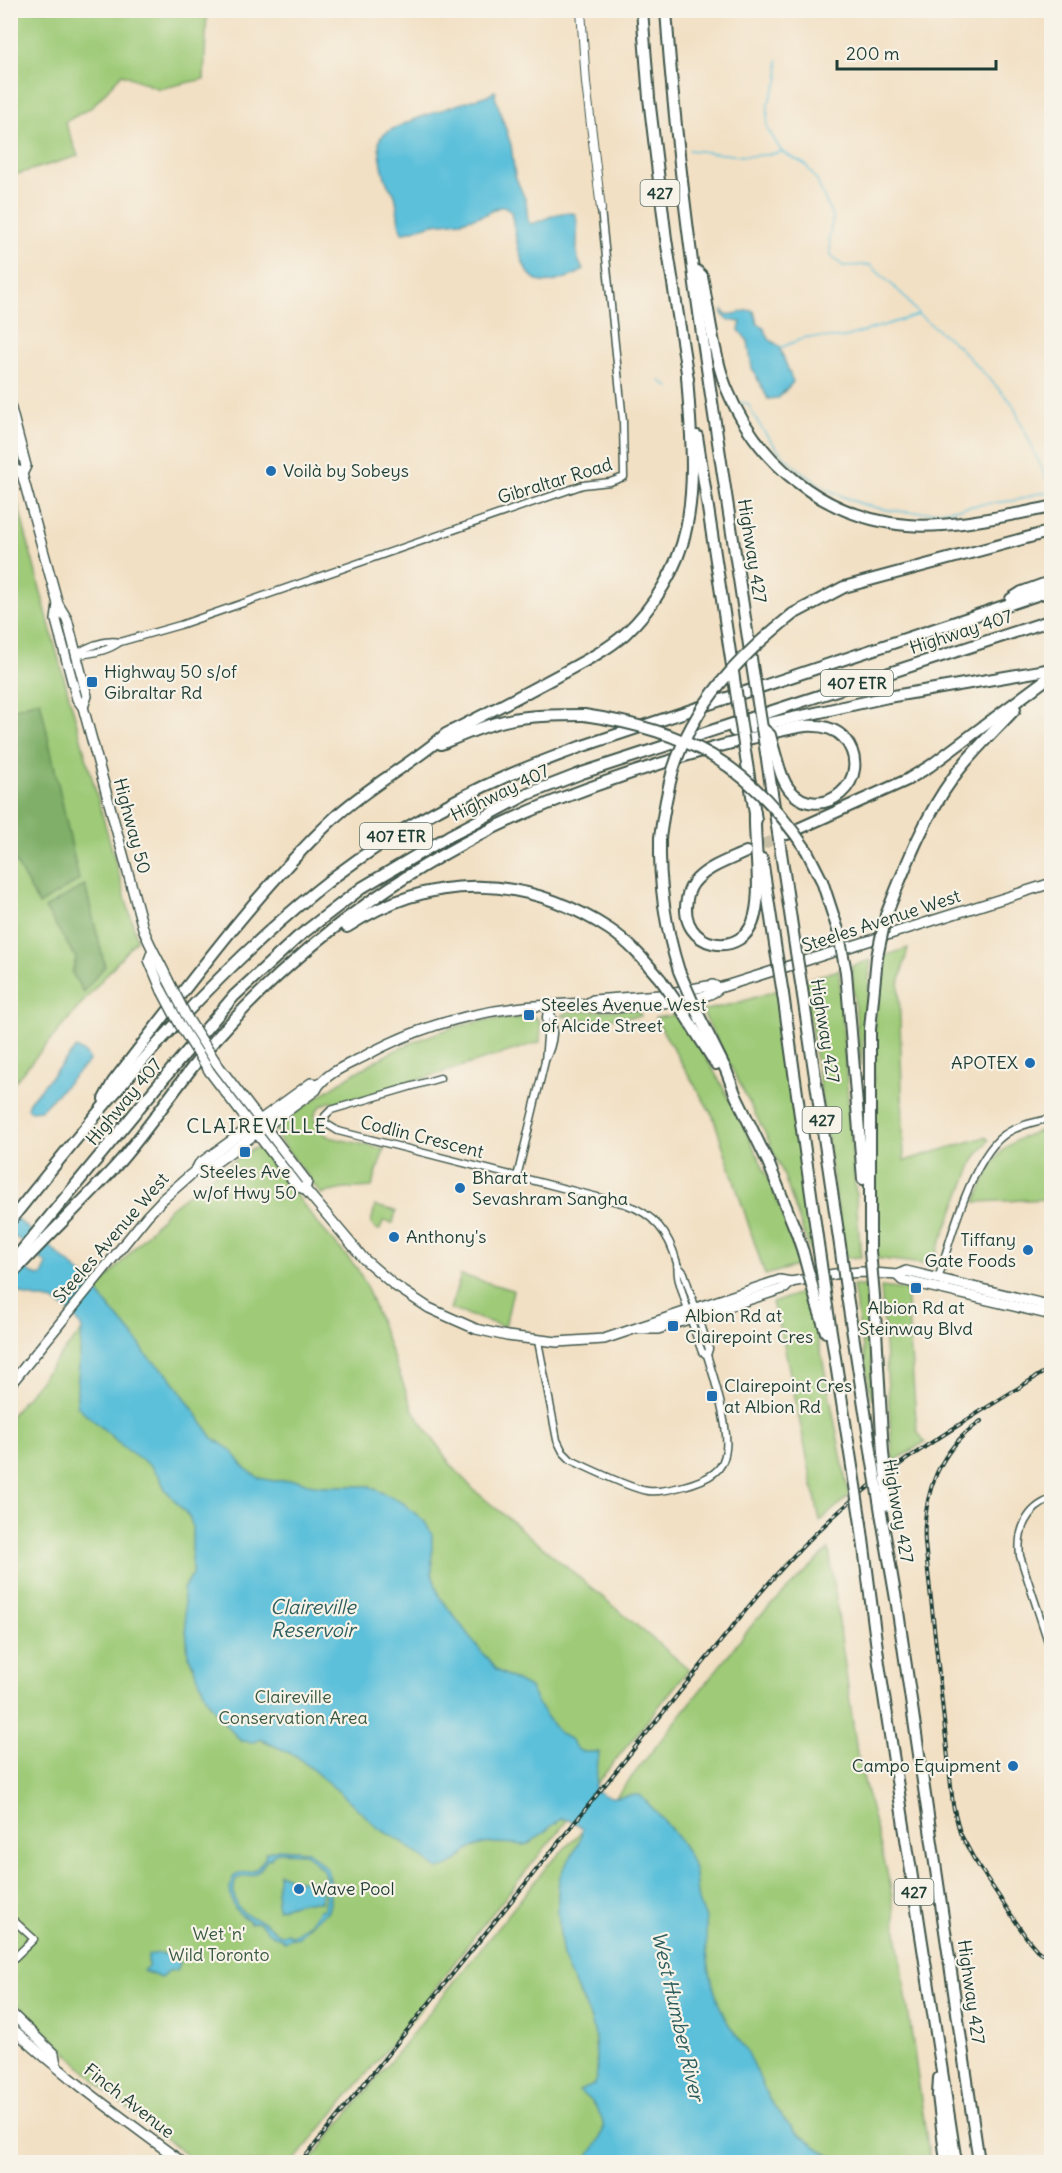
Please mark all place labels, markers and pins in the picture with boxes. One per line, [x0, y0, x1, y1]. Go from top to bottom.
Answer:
place label: Voilà by Sobeys [283, 459, 409, 482]
marker: Voilà by Sobeys [264, 464, 278, 478]
place label: Highway 50 s/of Gibraltar Rd [104, 660, 238, 704]
marker: Highway 50 s/of Gibraltar Rd [85, 675, 99, 689]
place label: Steeles Avenue West of Alcide Street [541, 993, 706, 1037]
marker: Steeles Avenue West of Alcide Street [522, 1008, 536, 1022]
place label: APOTEX [951, 1051, 1019, 1074]
marker: APOTEX [1023, 1056, 1037, 1070]
marker: Steeles Ave w/of Hwy 50 [238, 1145, 252, 1159]
place label: Steeles Ave w/of Hwy 50 [193, 1160, 297, 1204]
place label: Bharat Sevashram Sangha [472, 1166, 628, 1210]
marker: Bharat Sevashram Sangha [453, 1181, 467, 1195]
place label: Anthony's [406, 1225, 487, 1248]
place label: Tiffany Gate Foods [924, 1228, 1016, 1272]
marker: Anthony's [387, 1230, 401, 1244]
marker: Tiffany Gate Foods [1021, 1243, 1035, 1257]
marker: Albion Rd at Steinway Blvd [909, 1281, 923, 1295]
place label: Albion Rd at Steinway Blvd [859, 1296, 973, 1340]
place label: Albion Rd at Clairepoint Cres [685, 1304, 813, 1348]
marker: Albion Rd at Clairepoint Cres [666, 1319, 680, 1333]
place label: Clairepoint Cres at Albion Rd [724, 1374, 852, 1418]
marker: Clairepoint Cres at Albion Rd [705, 1389, 719, 1403]
place label: Campo Equipment [852, 1754, 1001, 1777]
marker: Campo Equipment [1006, 1759, 1020, 1773]
place label: Wave Pool [311, 1877, 394, 1900]
marker: Wave Pool [292, 1882, 306, 1896]

